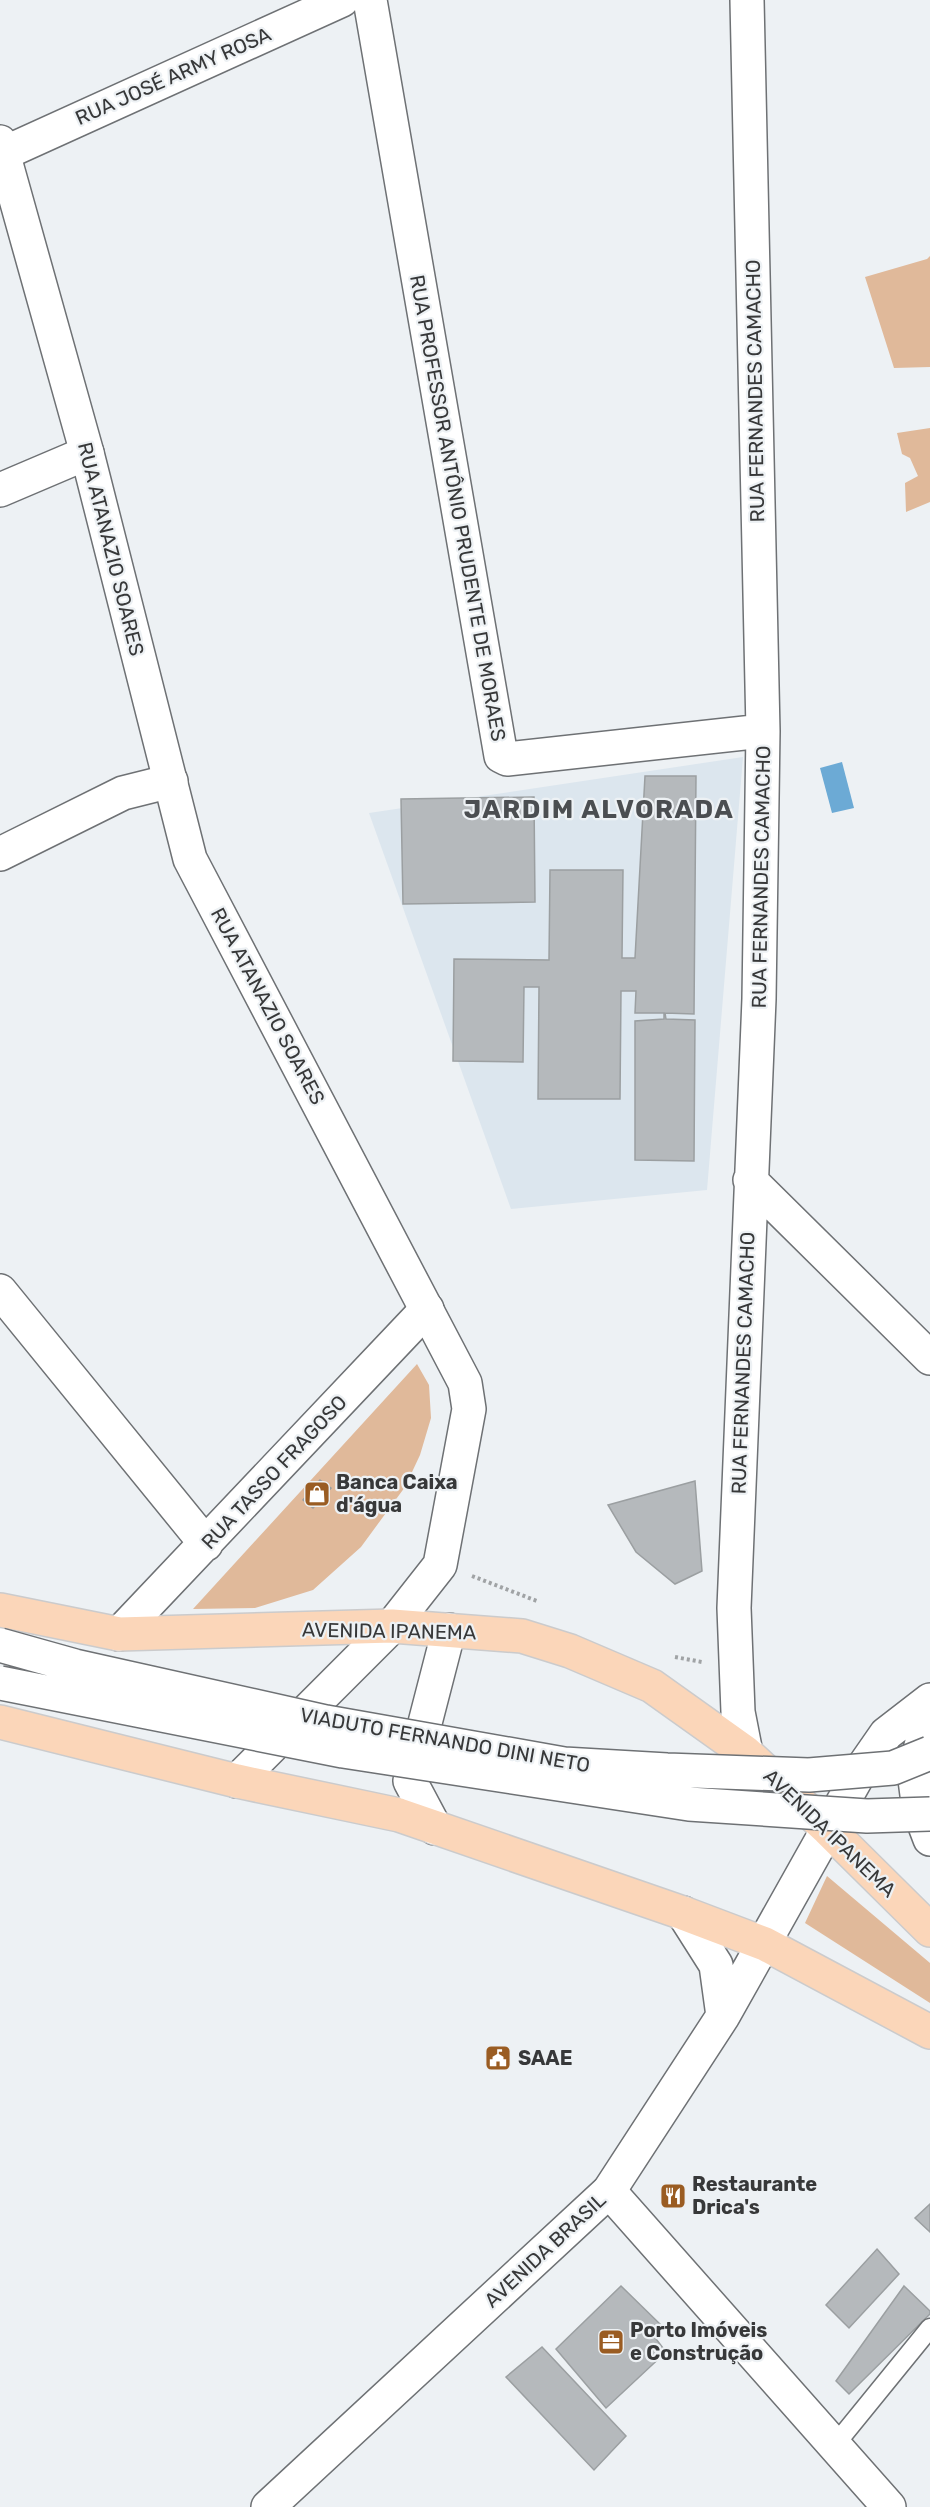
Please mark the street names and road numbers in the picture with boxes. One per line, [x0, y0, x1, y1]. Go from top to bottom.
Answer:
street label: RUA JOSÉ ARMY ROSA [71, 22, 275, 130]
street label: RUA FERNANDES CAMACHO [741, 259, 769, 523]
street label: RUA PROFESSOR ANTÔNIO PRUDENTE DE MORAES [405, 273, 511, 743]
street label: RUA ATANAZIO SOARES [73, 440, 149, 658]
street label: RUA FERNANDES CAMACHO [747, 745, 775, 1009]
street label: RUA ATANAZIO SOARES [206, 903, 330, 1109]
street label: RUA FERNANDES CAMACHO [726, 1231, 760, 1495]
street label: RUA TASSO FRAGOSO [196, 1390, 352, 1554]
street label: AVENIDA IPANEMA [302, 1617, 476, 1645]
street label: VIADUTO FERNANDO DINI NETO [298, 1703, 592, 1777]
street label: AVENIDA IPANEMA [759, 1764, 901, 1902]
street label: AVENIDA BRASIL [479, 2188, 611, 2312]

